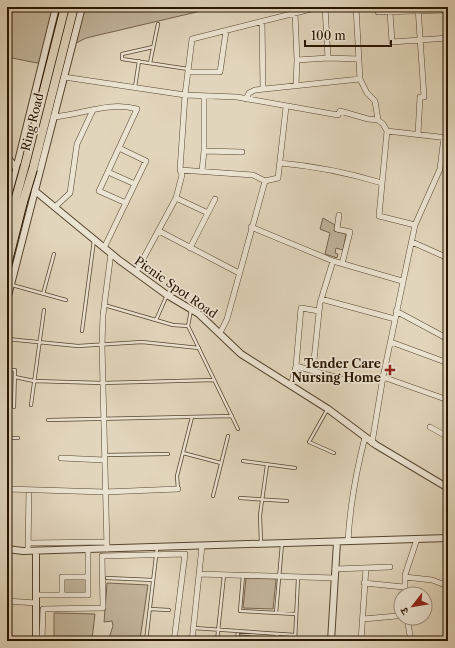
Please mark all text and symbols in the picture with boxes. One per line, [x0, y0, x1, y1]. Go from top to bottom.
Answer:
scale bar [305, 22, 391, 48]
text: 100 m [311, 28, 346, 43]
street label: Ring Road [18, 91, 47, 153]
street label: Picnic Spot Road [132, 253, 221, 322]
place label: Tender Care Nursing Home [292, 356, 381, 385]
marker: Tender Care Nursing Home [384, 364, 396, 376]
north arrow [393, 586, 433, 626]
text: उ [396, 604, 412, 618]

